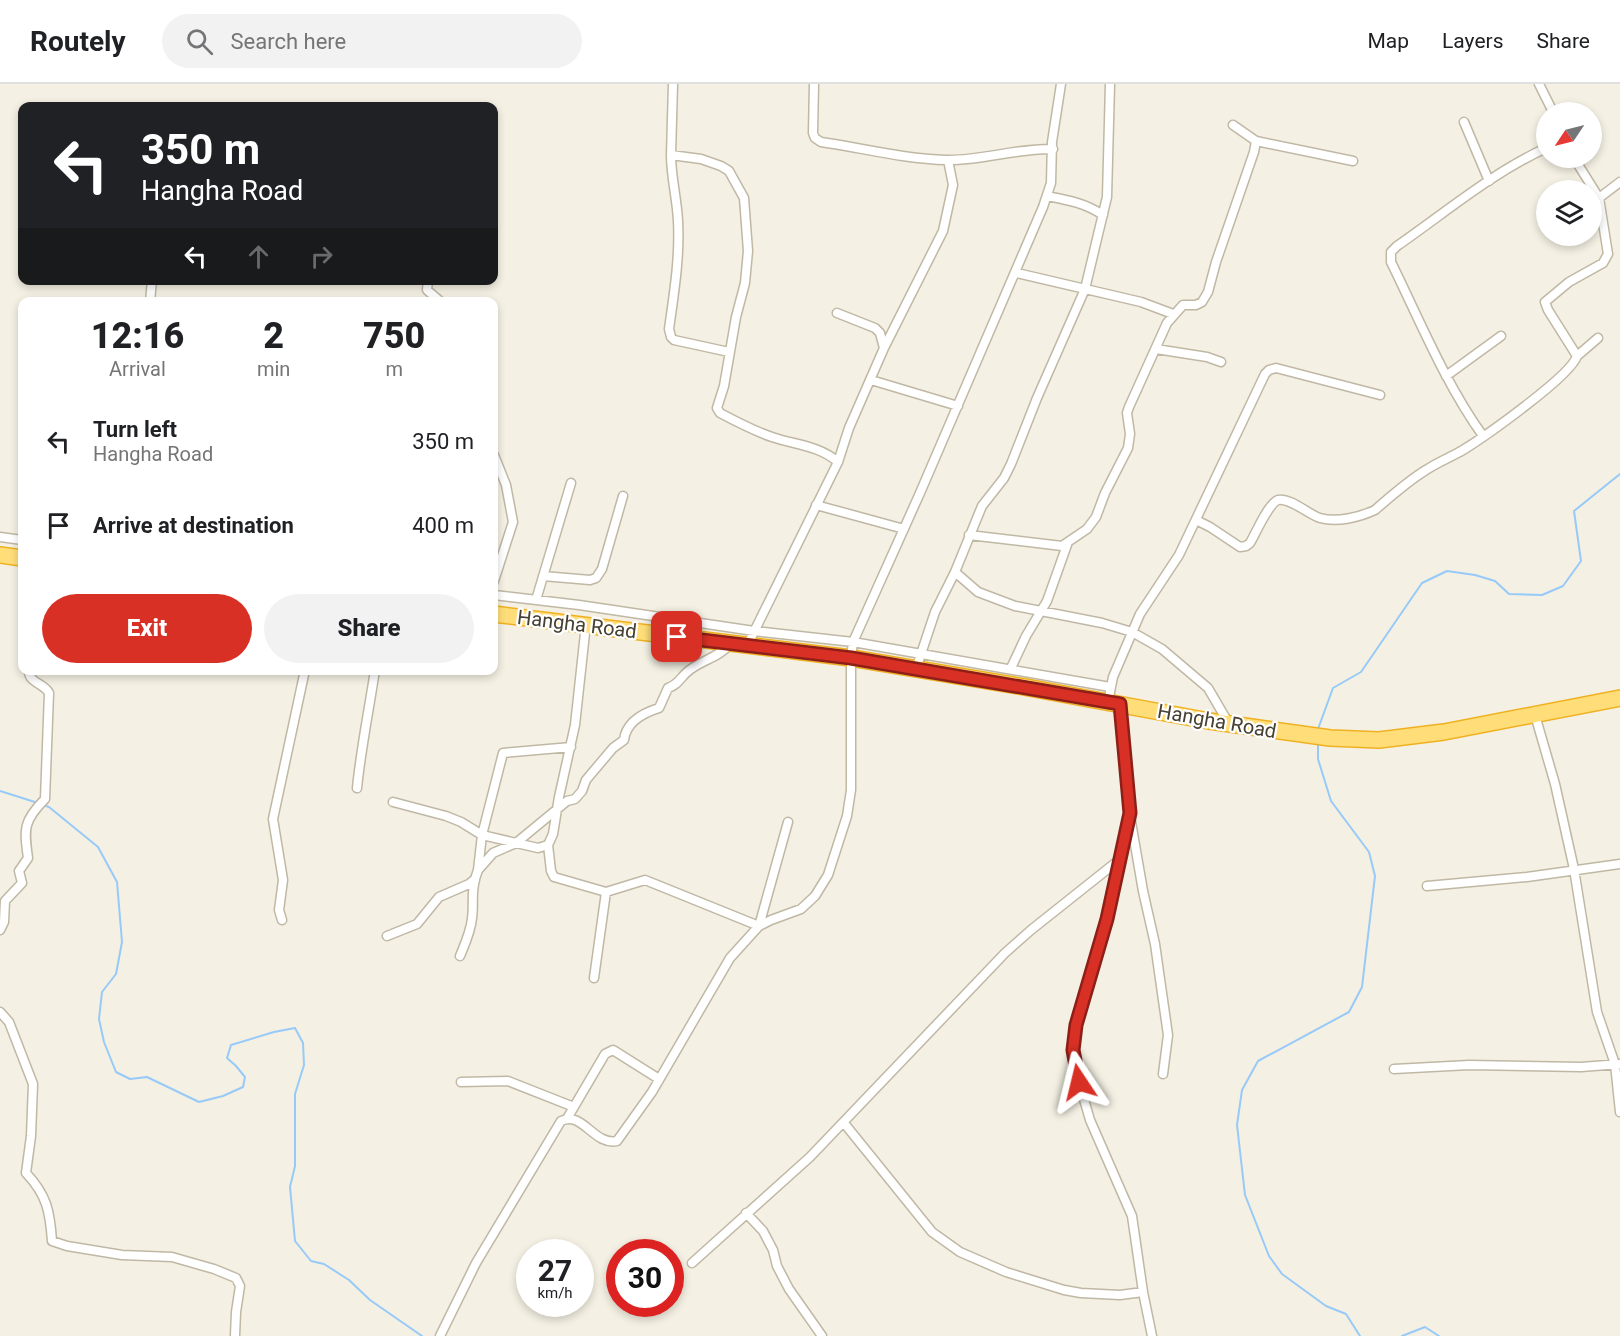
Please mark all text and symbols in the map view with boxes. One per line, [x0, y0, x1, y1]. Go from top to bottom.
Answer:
search box [162, 14, 582, 68]
text: Routely [30, 25, 126, 58]
icon: search [183, 25, 216, 58]
text: Search here [231, 29, 346, 54]
text: Map [1367, 29, 1409, 53]
text: Layers [1442, 29, 1503, 53]
text: Share [1536, 29, 1590, 53]
north arrow [1536, 102, 1602, 168]
map controls [1536, 102, 1602, 246]
text: 350 m [141, 125, 260, 174]
icon: left [42, 126, 120, 204]
text: Hangha Road [141, 175, 303, 207]
button: layers [1536, 180, 1602, 246]
icon: left [179, 240, 212, 273]
icon: ahead [242, 240, 275, 273]
icon: right [305, 240, 338, 273]
text: 12:16 [91, 315, 184, 357]
text: 2 [263, 315, 284, 357]
text: 750 [363, 315, 425, 357]
text: Arrival [109, 357, 166, 381]
text: min [257, 357, 290, 381]
text: m [385, 357, 403, 381]
text: Turn left [93, 417, 177, 442]
icon: left [42, 425, 75, 458]
text: 350 m [412, 429, 474, 454]
text: Hangha Road [93, 442, 213, 466]
icon: arrive [42, 509, 75, 542]
text: Arrive at destination [93, 513, 294, 538]
text: 400 m [412, 513, 474, 538]
button: Exit [42, 594, 252, 663]
button: Share [264, 594, 474, 663]
street label: Hangha Road [516, 605, 638, 643]
pin [651, 611, 702, 662]
icon: arrive [660, 620, 693, 653]
street label: Hangha Road [1156, 699, 1278, 743]
position arrow [1047, 1050, 1111, 1114]
speed limit sign: 30 [606, 1239, 684, 1317]
text: 27 [538, 1253, 572, 1288]
text: km/h [537, 1284, 573, 1302]

